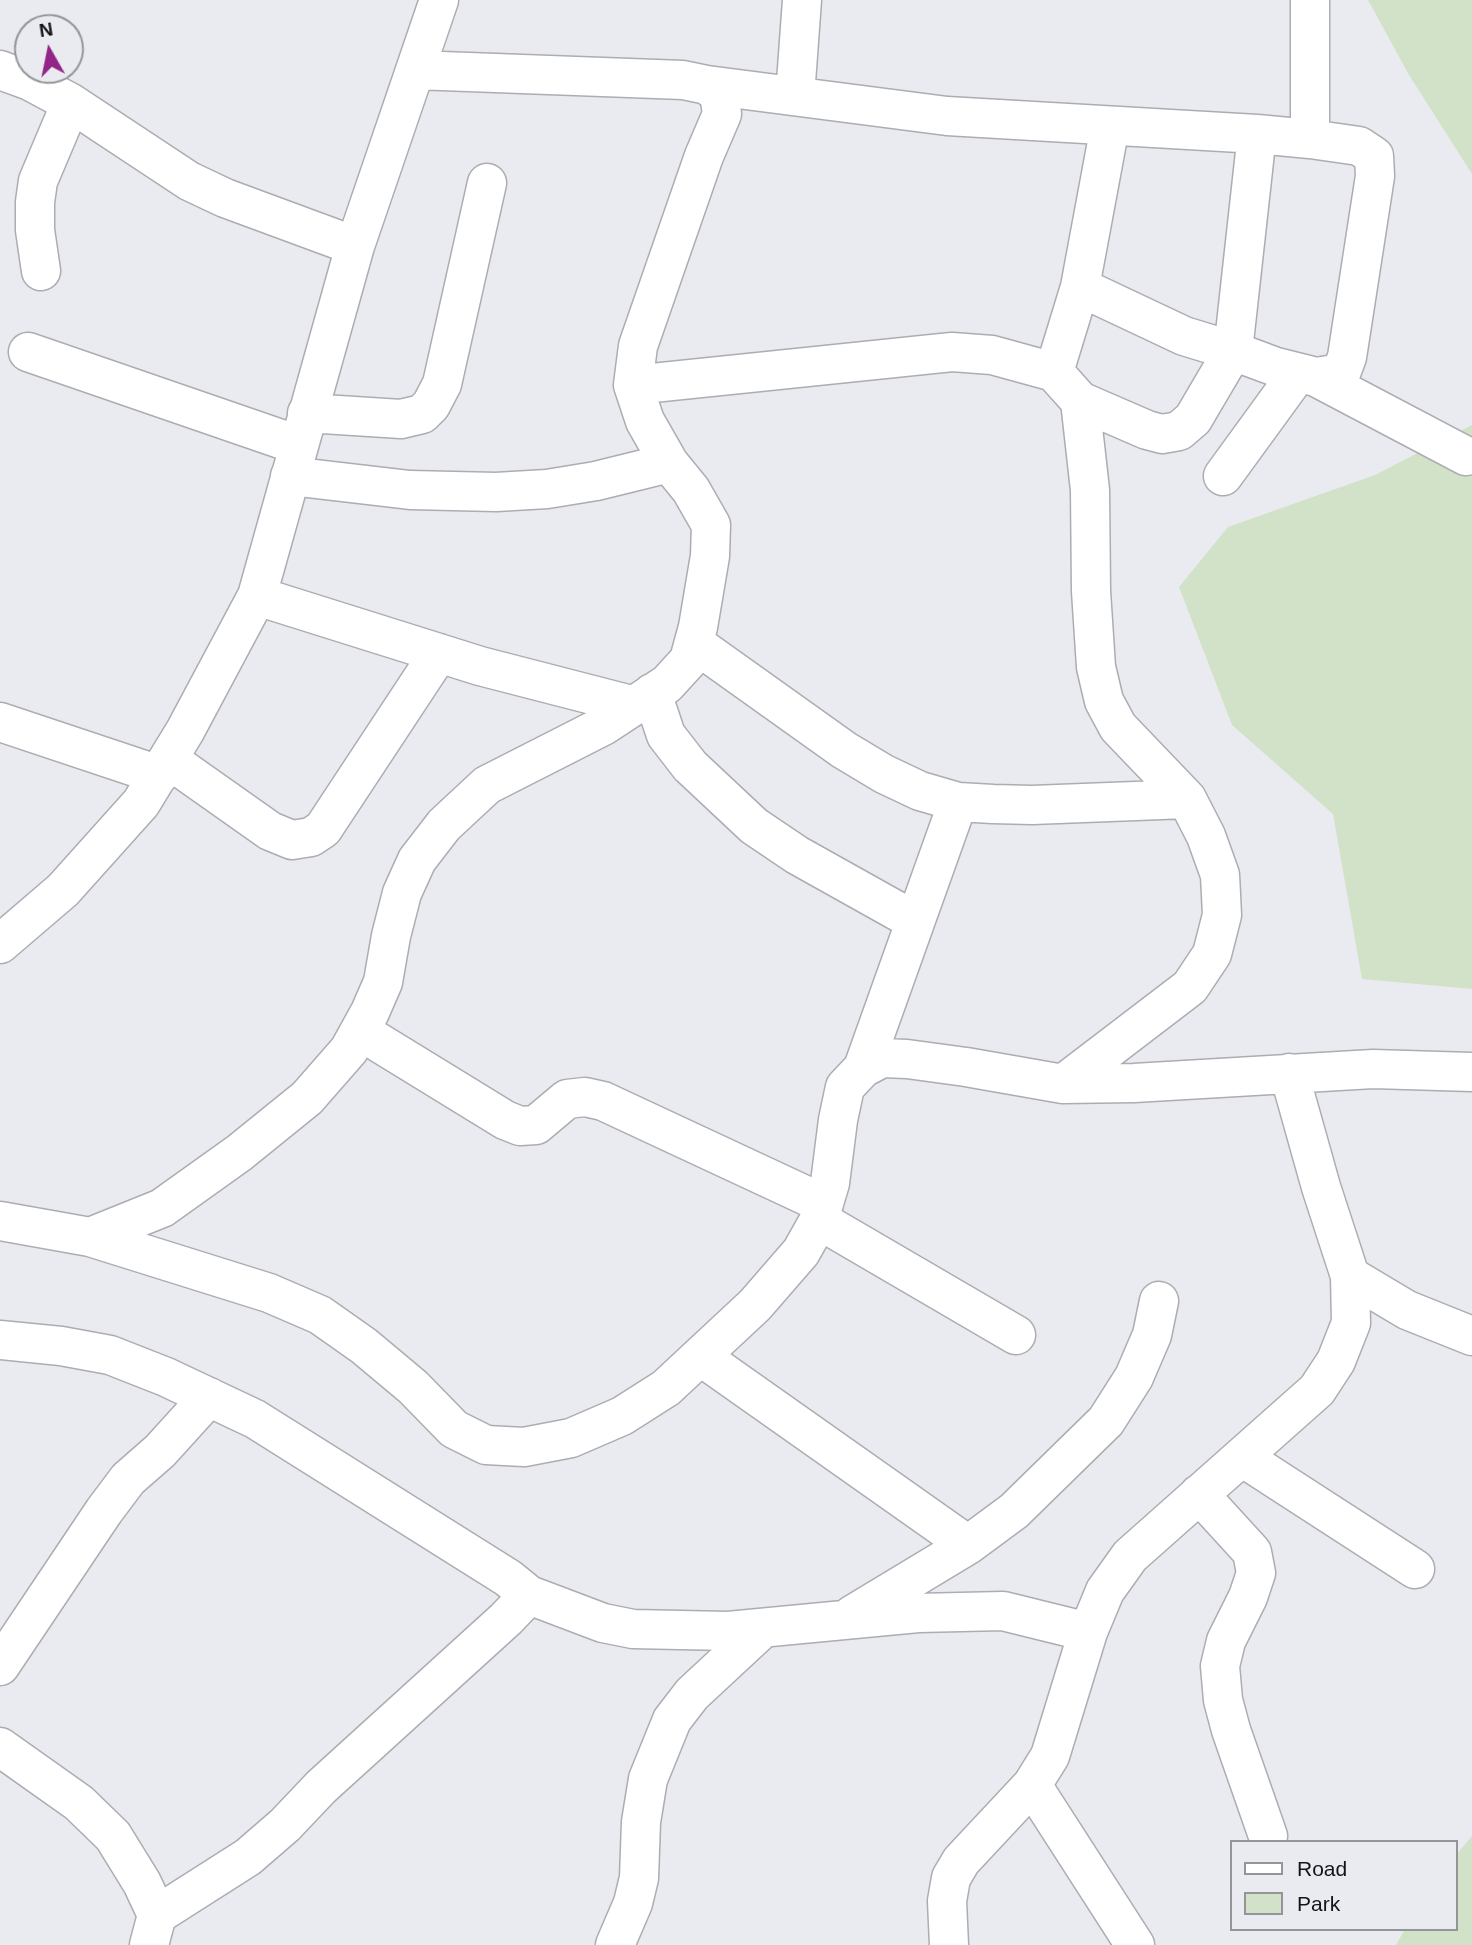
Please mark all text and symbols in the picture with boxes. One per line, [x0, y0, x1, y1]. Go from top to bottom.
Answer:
north arrow [14, 14, 84, 84]
text: N [38, 18, 54, 41]
legend [1230, 1840, 1458, 1931]
text: Road [1297, 1857, 1347, 1880]
text: Park [1297, 1892, 1340, 1915]

